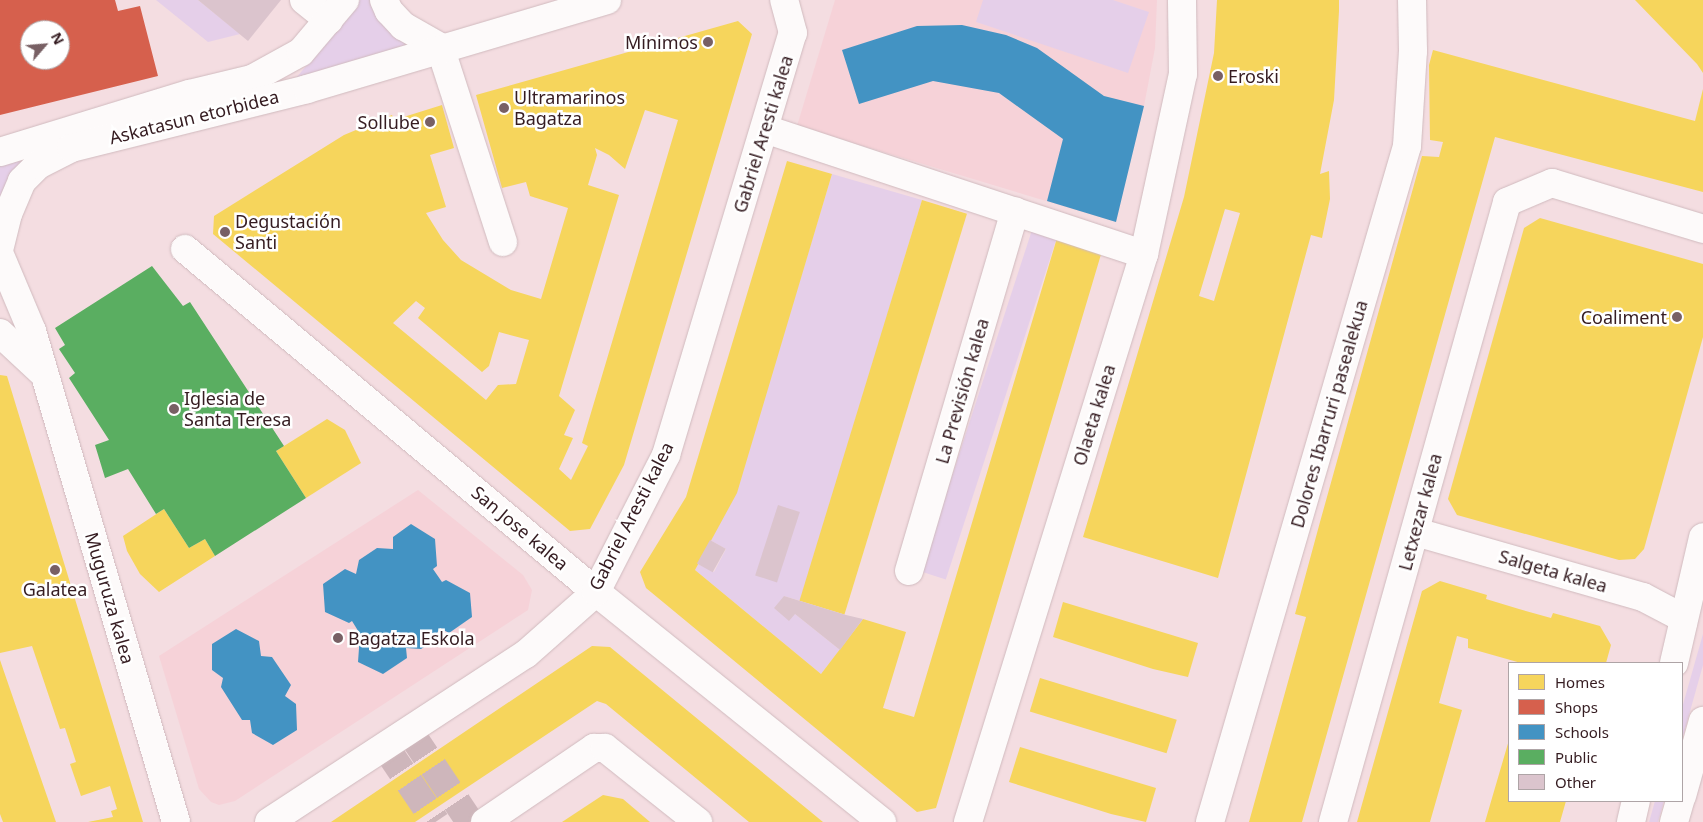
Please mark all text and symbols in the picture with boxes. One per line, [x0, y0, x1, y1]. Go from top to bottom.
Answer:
north arrow [20, 20, 70, 70]
text: N [47, 29, 69, 48]
place label: Mínimos [625, 31, 698, 53]
marker: Mínimos [702, 36, 714, 48]
street label: Gabriel Aresti kalea [729, 53, 797, 215]
place label: Eroski [1228, 65, 1279, 87]
marker: Eroski [1212, 70, 1224, 82]
street label: Askatasun etorbidea [107, 85, 281, 149]
place label: Ultramarinos Bagatza [514, 87, 625, 130]
marker: Ultramarinos Bagatza [498, 102, 510, 114]
place label: Sollube [358, 111, 420, 133]
marker: Sollube [424, 116, 436, 128]
place label: Degustación Santi [235, 211, 341, 253]
marker: Degustación Santi [219, 226, 231, 238]
street label: Dolores Ibarruri pasealekua [1286, 298, 1372, 530]
place label: Coaliment [1581, 306, 1667, 328]
marker: Coaliment [1671, 311, 1683, 323]
street label: La Previsión kalea [931, 316, 993, 466]
street label: Olaeta kalea [1068, 362, 1120, 468]
place label: Iglesia de Santa Teresa [184, 388, 291, 430]
marker: Iglesia de Santa Teresa [168, 403, 180, 415]
street label: Gabriel Aresti kalea [584, 438, 678, 594]
street label: Letxezar kalea [1394, 451, 1446, 573]
street label: San Jose kalea [467, 481, 573, 575]
street label: Muguruza kalea [81, 530, 139, 666]
street label: Salgeta kalea [1496, 545, 1610, 597]
marker: Galatea [49, 564, 61, 576]
place label: Galatea [23, 578, 87, 600]
place label: Bagatza Eskola [348, 627, 475, 649]
marker: Bagatza Eskola [332, 632, 344, 644]
legend [1508, 662, 1683, 802]
text: Homes [1555, 672, 1605, 692]
text: Shops [1555, 697, 1598, 717]
text: Schools [1555, 722, 1609, 742]
text: Public [1555, 747, 1598, 767]
text: Other [1555, 772, 1596, 792]

